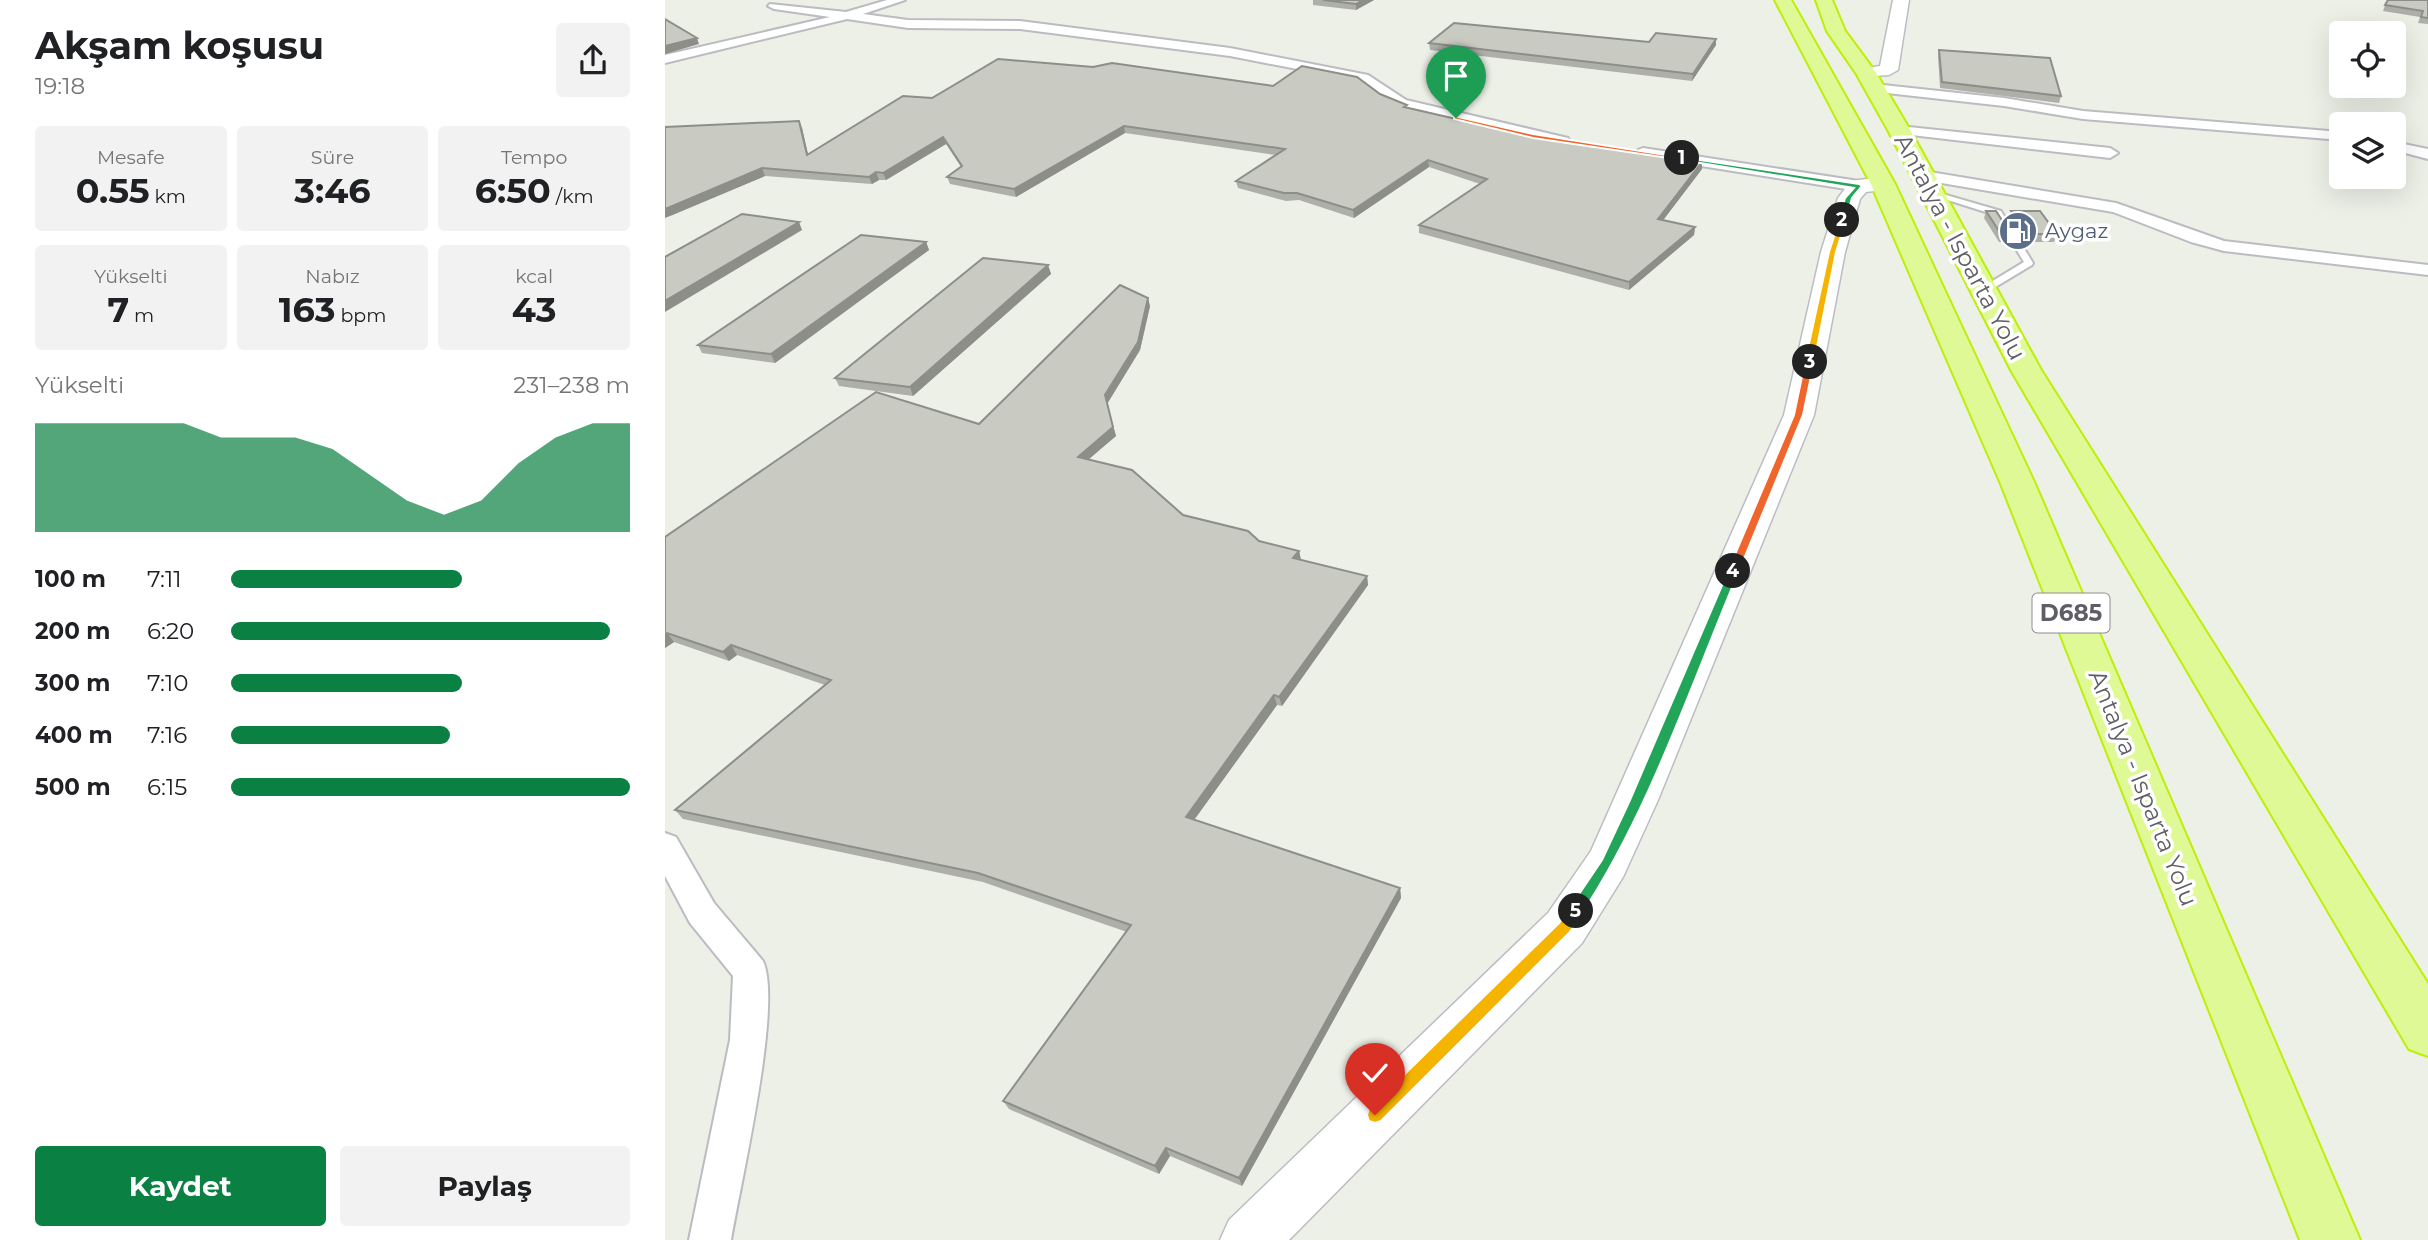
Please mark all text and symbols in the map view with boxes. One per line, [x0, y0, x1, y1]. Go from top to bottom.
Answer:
map controls [2329, 21, 2406, 189]
button: locate [2329, 21, 2406, 98]
text: Akşam koşusu [35, 22, 324, 69]
button: share [556, 23, 630, 97]
pin [1426, 46, 1486, 118]
icon: arrive [1437, 57, 1475, 95]
text: 19:18 [35, 72, 85, 100]
button: layers [2329, 112, 2406, 189]
street label: Antalya - Isparta Yolu [1888, 129, 2032, 365]
pin: 1 [1665, 140, 1699, 176]
text: Mesafe [97, 146, 165, 169]
text: Süre [311, 146, 354, 169]
text: Tempo [501, 146, 567, 169]
text: 1 [1678, 146, 1685, 169]
text: 0.55 [76, 169, 150, 212]
text: 3:46 [294, 169, 371, 212]
text: 6:50 [475, 169, 551, 212]
text: km [150, 185, 186, 208]
text: /km [551, 185, 594, 208]
pin: 2 [1825, 202, 1859, 238]
text: 2 [1836, 208, 1847, 231]
fuel station icon: Aygaz [1997, 210, 2039, 252]
place label: Aygaz [2045, 218, 2108, 243]
text: Yükselti [94, 265, 168, 288]
text: Nabız [305, 265, 360, 288]
text: kcal [515, 265, 553, 288]
text: 7 [107, 288, 129, 331]
text: 163 [279, 288, 335, 331]
text: 43 [512, 288, 556, 331]
text: m [129, 304, 154, 327]
text: bpm [335, 304, 386, 327]
pin: 3 [1793, 344, 1827, 380]
text: 3 [1804, 350, 1815, 373]
text: Yükselti [35, 371, 124, 399]
text: 231–238 m [513, 371, 630, 399]
pin: 4 [1715, 554, 1751, 588]
text: 4 [1726, 559, 1739, 582]
text: 100 m [35, 565, 106, 593]
text: 7:11 [147, 565, 182, 593]
road number: D685 [2033, 594, 2109, 632]
text: 200 m [35, 617, 110, 645]
text: 6:20 [147, 617, 194, 645]
street label: Antalya - Isparta Yolu [2083, 666, 2204, 910]
text: 300 m [35, 669, 111, 697]
text: 7:10 [147, 669, 189, 697]
text: 400 m [35, 721, 113, 749]
text: 7:16 [147, 721, 187, 749]
text: 500 m [35, 773, 111, 801]
text: 6:15 [147, 773, 187, 801]
pin: 5 [1559, 894, 1593, 928]
text: 5 [1570, 899, 1581, 922]
pin [1345, 1043, 1405, 1115]
icon: check [1356, 1054, 1394, 1092]
button: Kaydet [35, 1146, 326, 1226]
button: Paylaş [340, 1146, 630, 1226]

